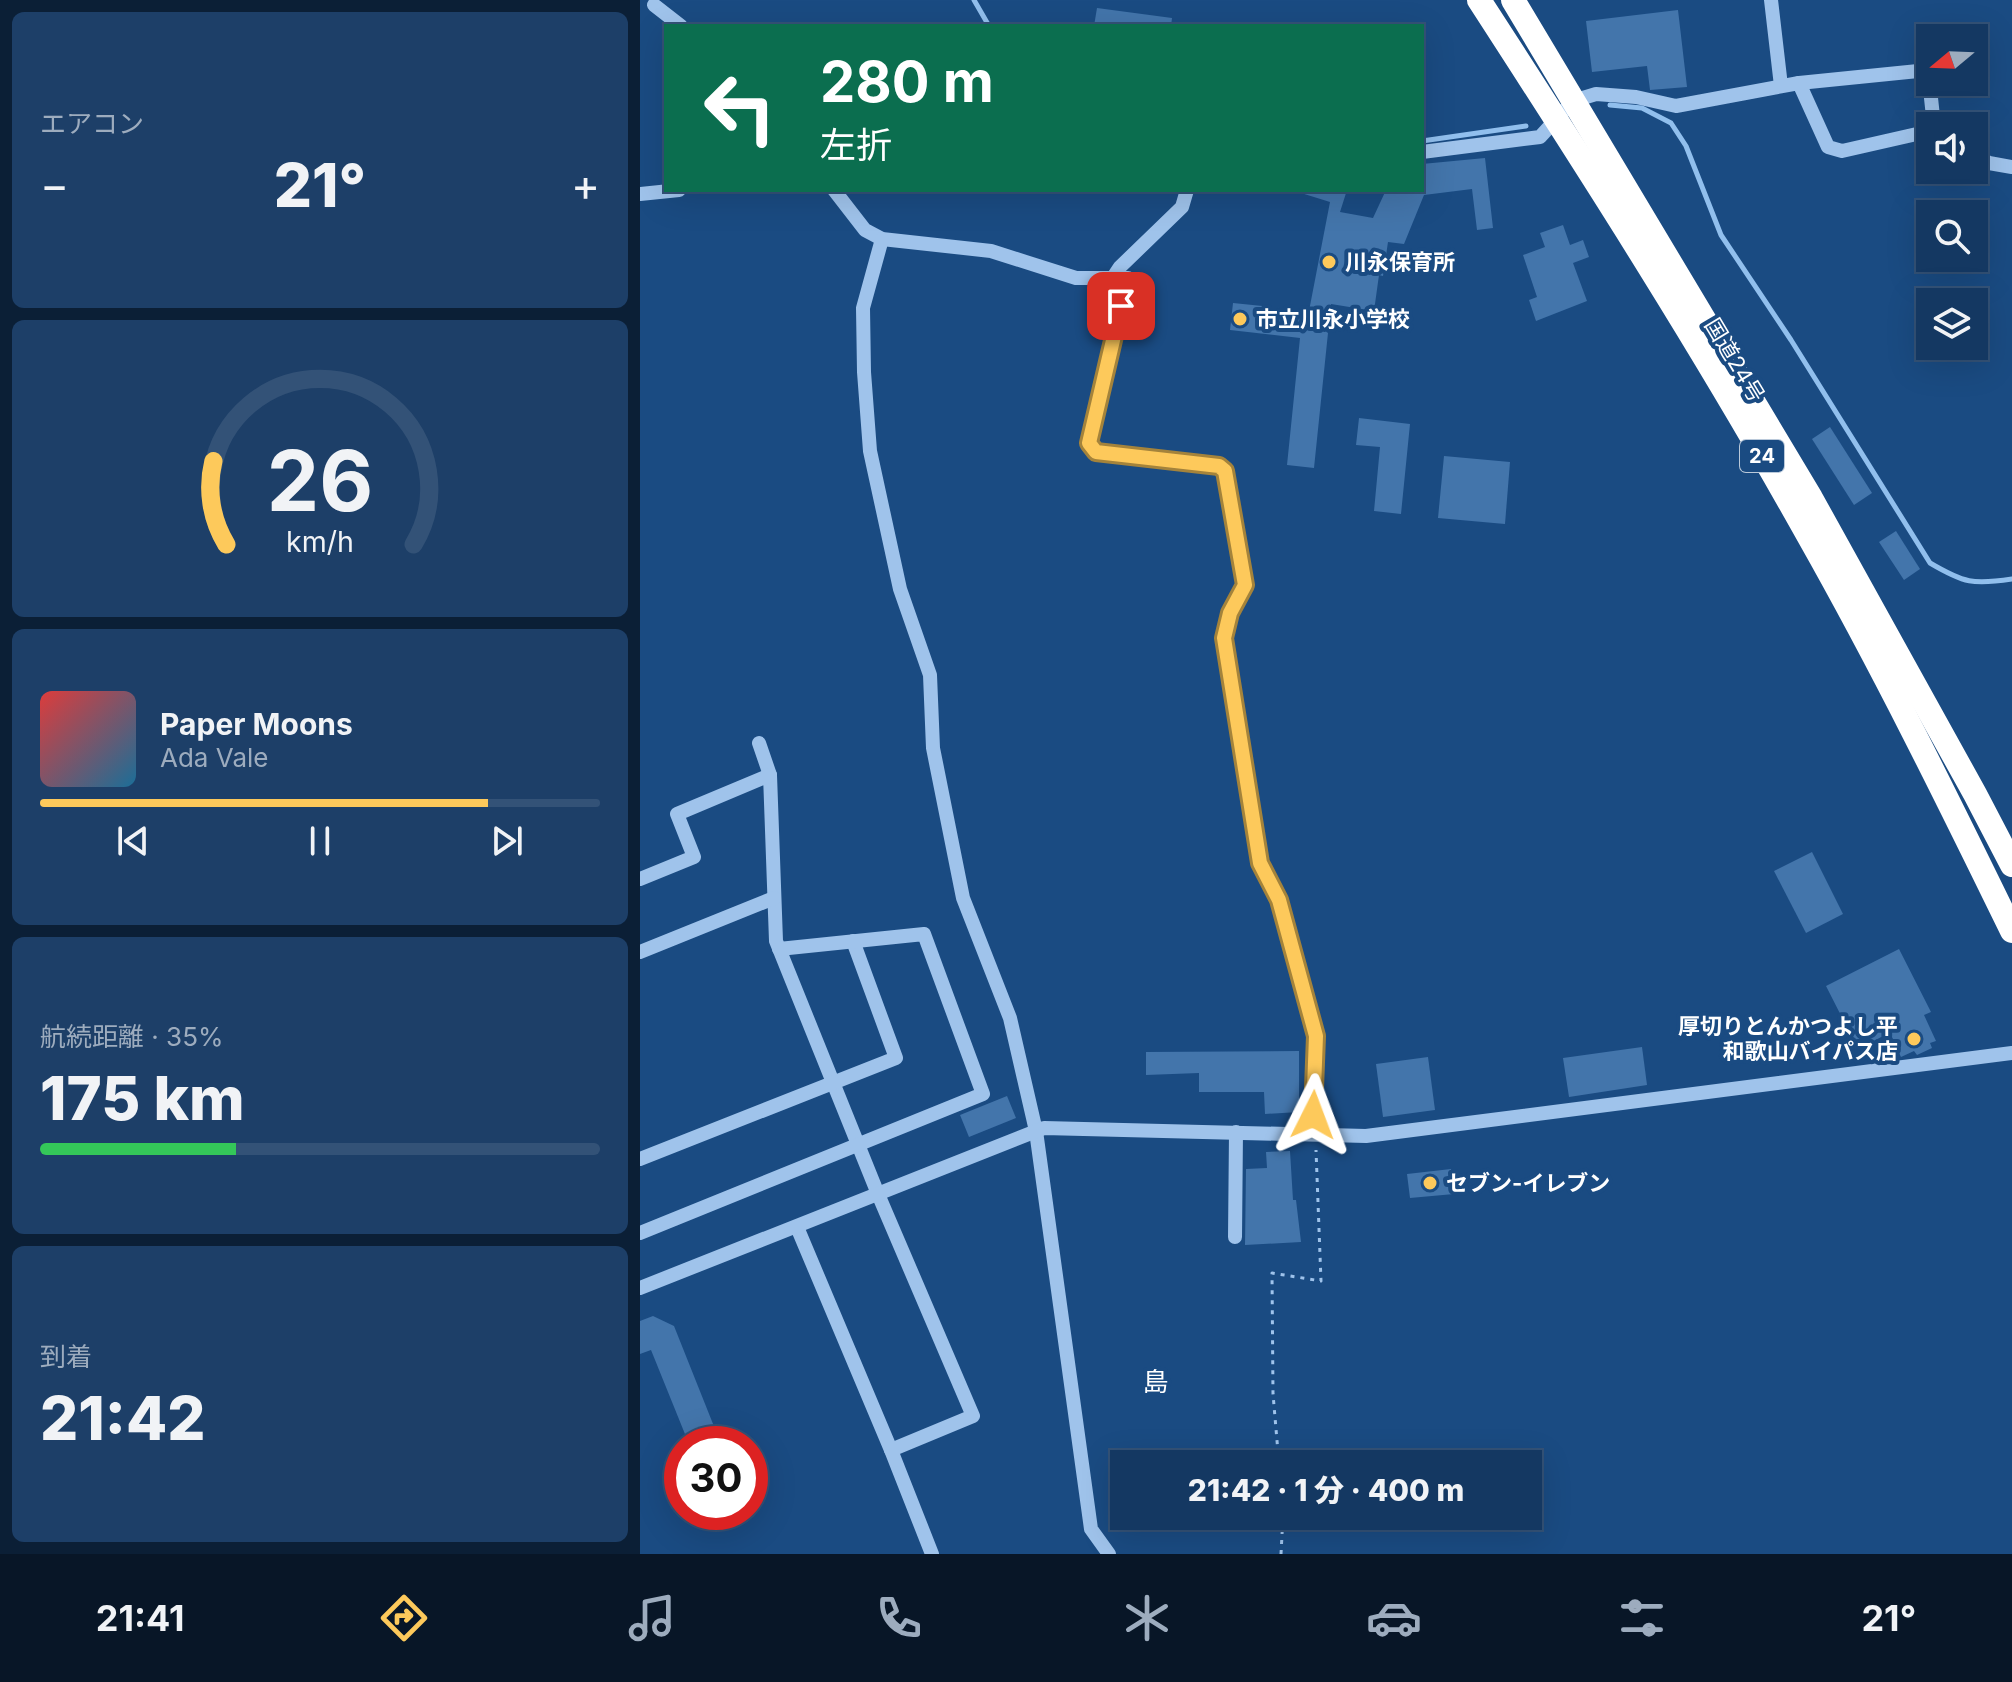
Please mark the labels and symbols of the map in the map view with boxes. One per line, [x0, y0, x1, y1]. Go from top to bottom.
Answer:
north arrow [1916, 24, 1988, 96]
place label: 川永保育所 [1345, 249, 1455, 275]
marker: 川永保育所 [1320, 253, 1338, 271]
pin [1087, 272, 1155, 340]
place label: 市立川永小学校 [1256, 306, 1410, 332]
marker: 市立川永小学校 [1231, 310, 1249, 328]
street label: 国道24号 [1700, 313, 1770, 407]
road number: 24 [1740, 440, 1784, 472]
place label: 厚切りとんかつよし平 和歌山バイパス店 [1678, 1013, 1898, 1064]
marker: 厚切りとんかつよし平 和歌山バイパス店 [1905, 1030, 1923, 1048]
position arrow [1271, 1073, 1355, 1157]
place label: セブン-イレブン [1446, 1170, 1610, 1196]
marker: セブン-イレブン [1421, 1174, 1439, 1192]
district label: 島 [1143, 1366, 1169, 1397]
speed limit sign: 30 [664, 1426, 768, 1530]

